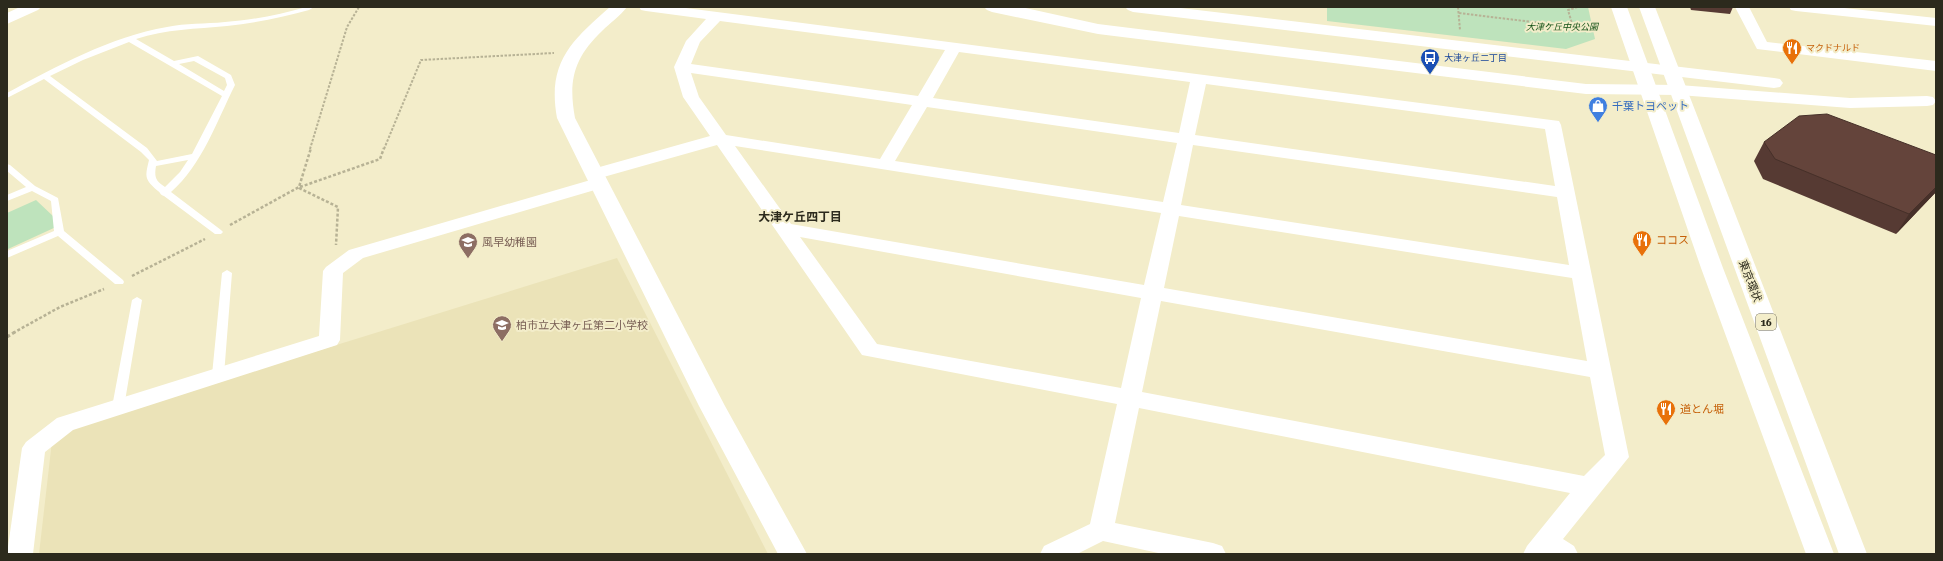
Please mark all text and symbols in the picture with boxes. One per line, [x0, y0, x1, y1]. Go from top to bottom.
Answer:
park label: 大津ケ丘中央公園 [1526, 22, 1600, 32]
restaurant icon: マクドナルド [1781, 37, 1803, 65]
place label: マクドナルド [1806, 43, 1860, 53]
bus stop icon: 大津ヶ丘二丁目 [1419, 47, 1441, 75]
place label: 大津ヶ丘二丁目 [1444, 53, 1507, 63]
shop icon: 千葉トヨペット [1587, 95, 1609, 123]
place label: 千葉トヨペット [1612, 100, 1689, 113]
district label: 大津ケ丘四丁目 [758, 210, 842, 224]
restaurant icon: ココス [1631, 229, 1653, 257]
school or university icon: 風早幼稚園 [457, 231, 479, 259]
place label: ココス [1656, 234, 1689, 247]
place label: 風早幼稚園 [482, 236, 537, 249]
street label: 東京環状 [1736, 258, 1764, 305]
school or university icon: 柏市立大津ヶ丘第二小学校 [491, 314, 513, 342]
road number: 16 [1756, 314, 1776, 330]
place label: 柏市立大津ヶ丘第二小学校 [516, 319, 648, 332]
restaurant icon: 道とん堀 [1655, 398, 1677, 426]
place label: 道とん堀 [1680, 403, 1724, 416]

